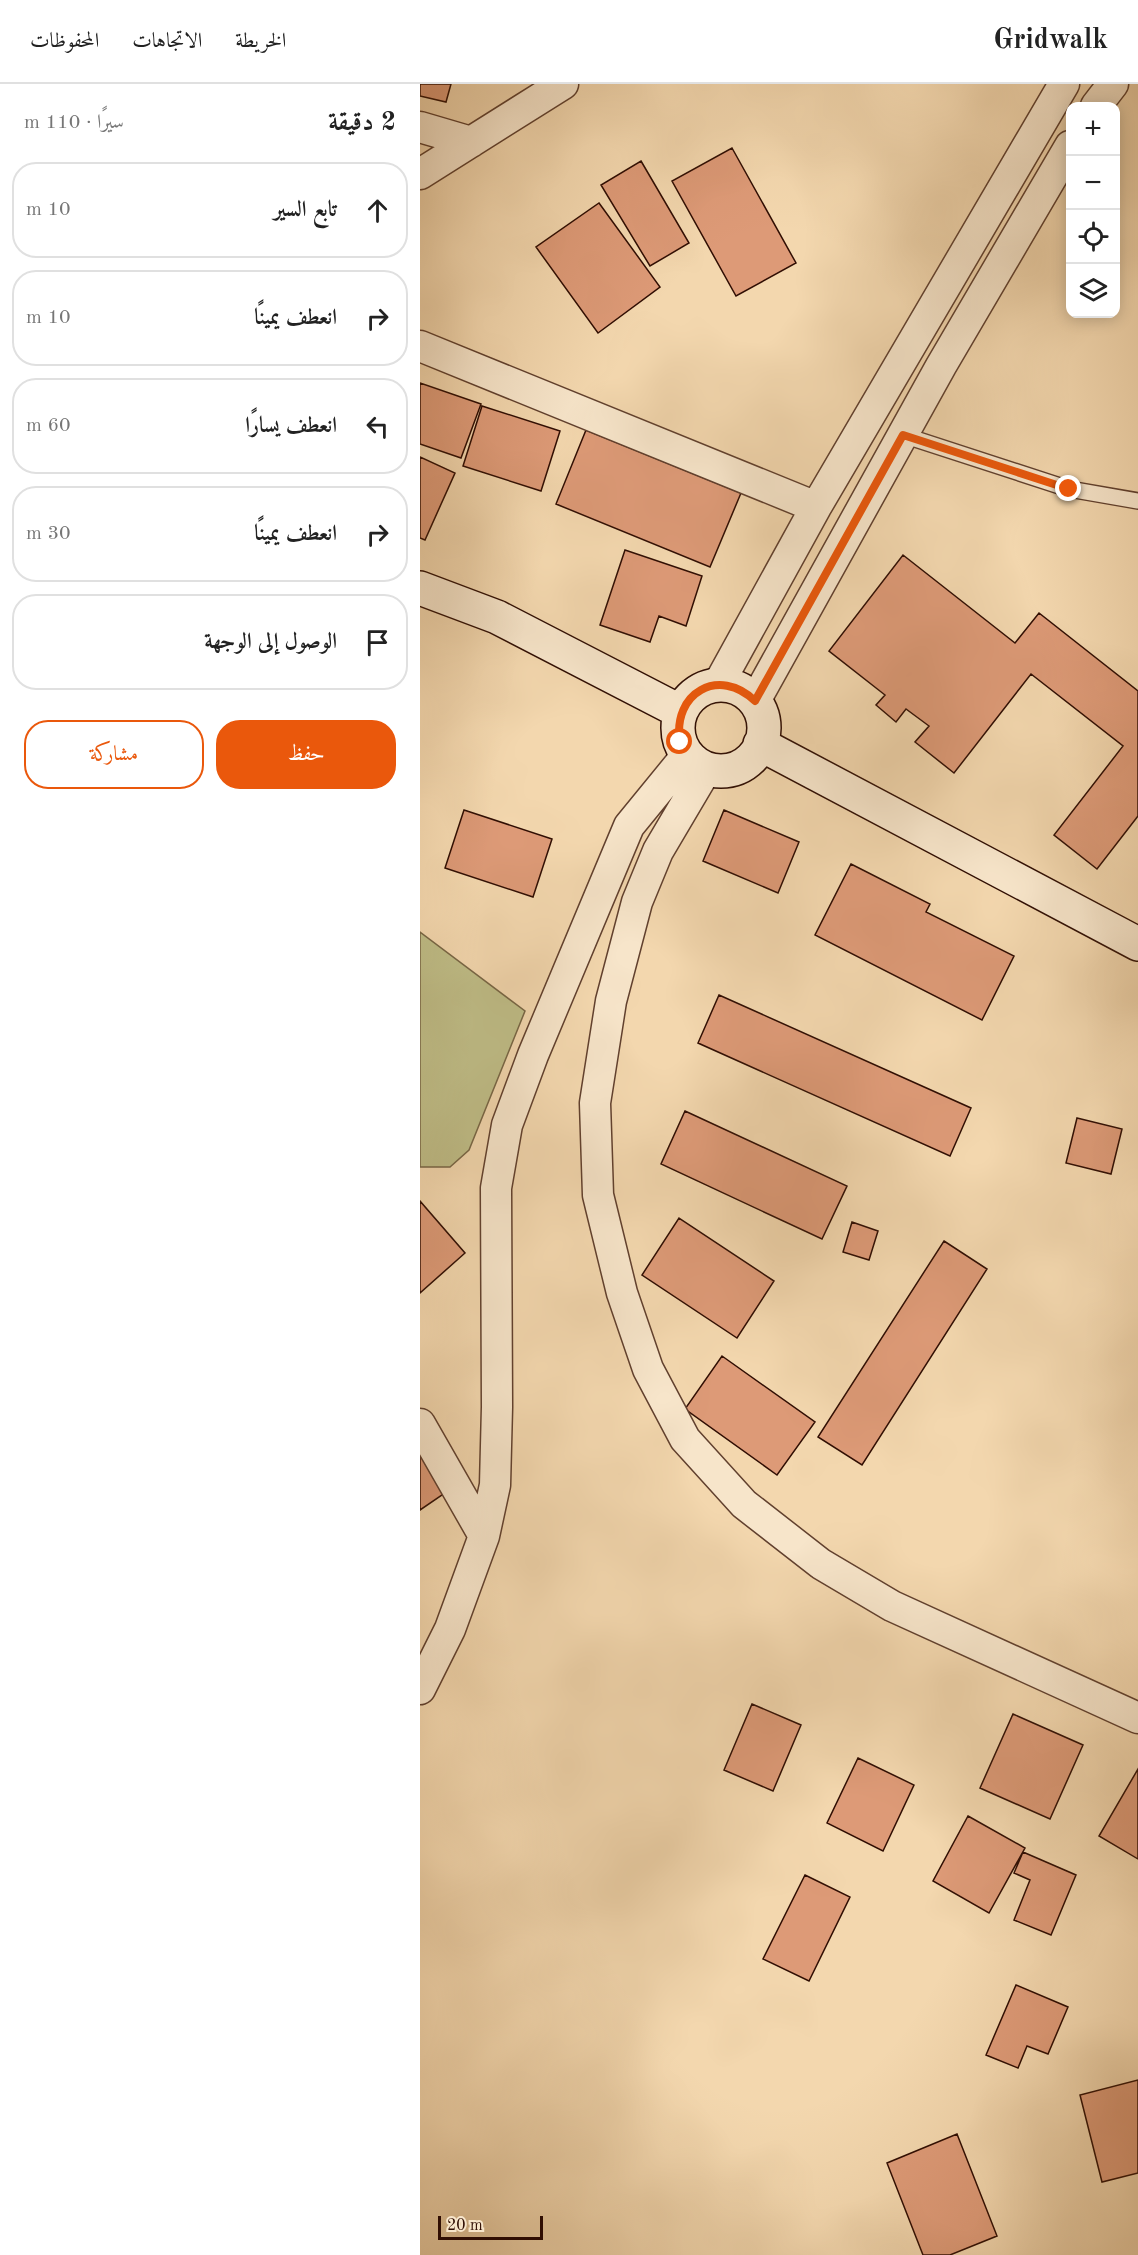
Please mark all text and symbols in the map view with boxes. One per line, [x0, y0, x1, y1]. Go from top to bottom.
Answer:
text: Gridwalk [993, 27, 1108, 55]
text: المحفوظات [30, 31, 99, 52]
text: الاتجاهات [132, 31, 202, 52]
text: الخريطة [235, 31, 286, 52]
map controls [1066, 102, 1120, 318]
button: + [1066, 102, 1120, 156]
text: 2 دقيقة [328, 110, 396, 136]
text: سيرًا · 110 m [24, 113, 124, 133]
button: − [1066, 156, 1120, 210]
icon: ahead [361, 194, 394, 227]
text: تابع السير [273, 199, 337, 221]
text: 10 m [26, 200, 71, 220]
button: locate [1066, 210, 1120, 264]
button: layers [1066, 264, 1120, 318]
icon: right [361, 302, 394, 335]
text: انعطف يمينًا [254, 307, 337, 329]
text: 10 m [26, 308, 71, 328]
icon: left [361, 410, 394, 443]
text: انعطف يسارًا [245, 415, 337, 437]
text: 60 m [26, 416, 71, 436]
route end [1055, 475, 1081, 501]
icon: right [361, 518, 394, 551]
text: انعطف يمينًا [254, 523, 337, 545]
text: 30 m [26, 524, 71, 544]
icon: arrive [361, 626, 394, 659]
text: الوصول إلى الوجهة [204, 631, 337, 653]
button: مشاركة [24, 720, 204, 789]
button: حفظ [216, 720, 396, 789]
route start [666, 728, 692, 754]
scale bar [438, 2213, 543, 2240]
text: 20 m [447, 2218, 483, 2234]

